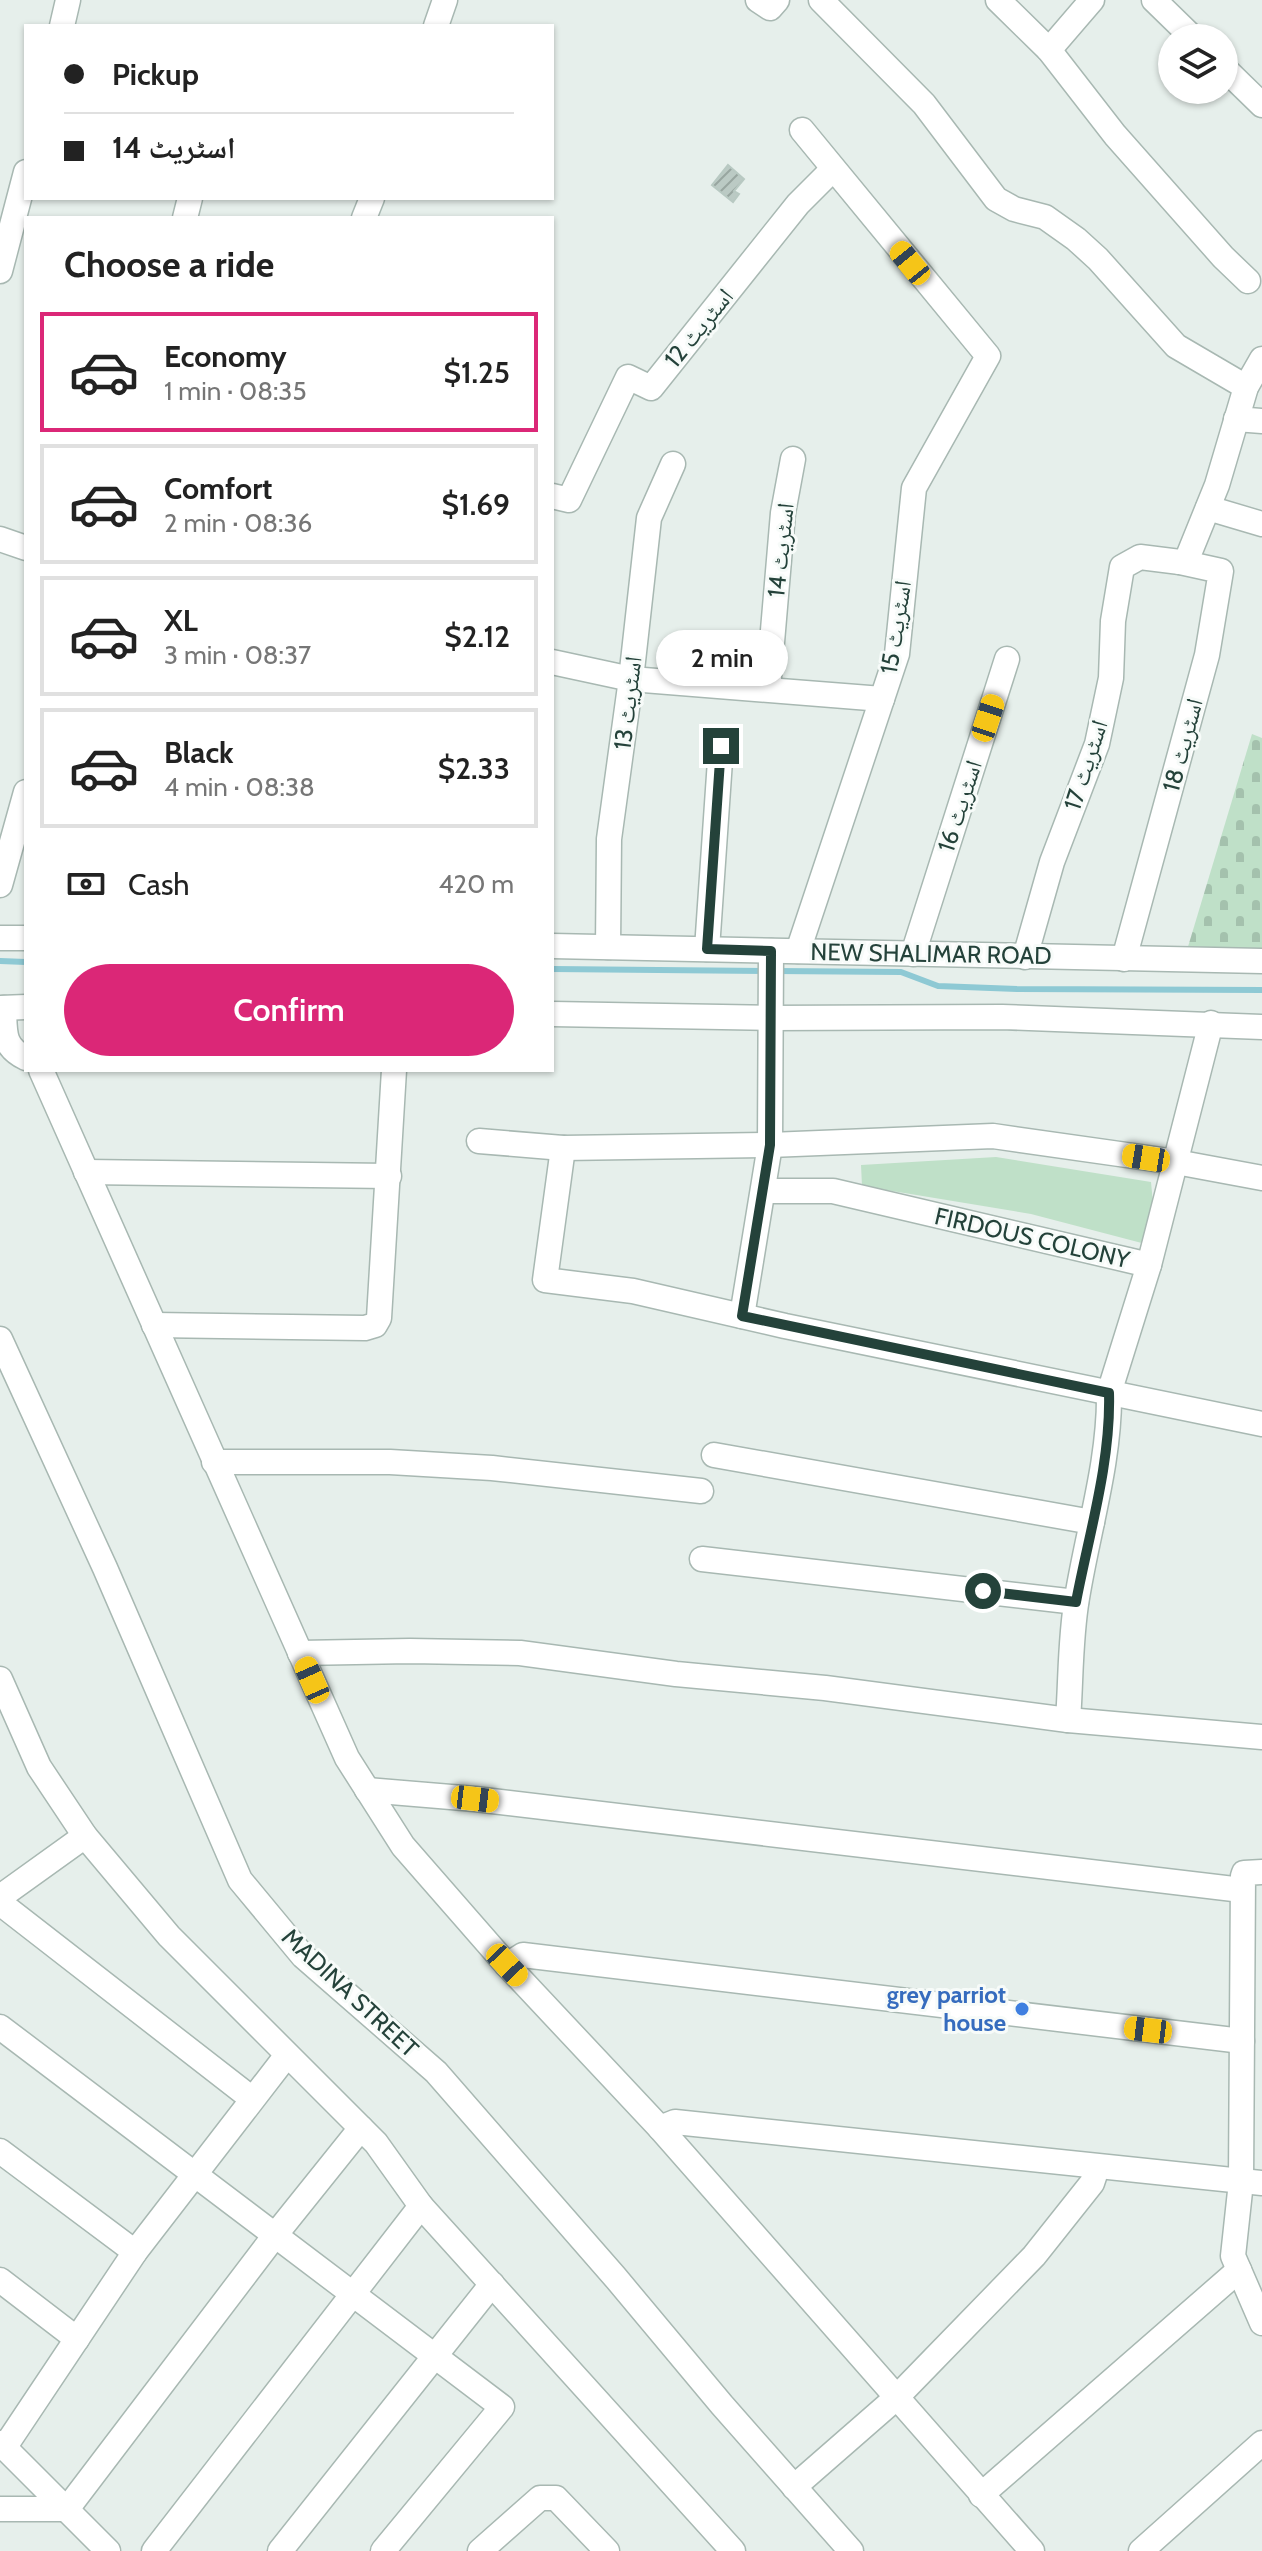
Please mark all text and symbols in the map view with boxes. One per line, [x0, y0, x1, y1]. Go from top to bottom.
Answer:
map controls [1158, 24, 1238, 104]
button: layers [1158, 24, 1238, 104]
text: Pickup [112, 56, 199, 93]
text: اسٹریٹ 14 [112, 129, 235, 166]
car [886, 237, 934, 289]
text: Choose a ride [64, 242, 274, 286]
street label: اسٹریٹ 12 [658, 282, 739, 373]
icon: car [68, 336, 140, 408]
text: Economy [164, 338, 287, 375]
text: $1.25 [443, 354, 510, 391]
text: 1 min · 08:35 [164, 375, 307, 407]
icon: car [68, 468, 140, 540]
text: Comfort [164, 470, 272, 507]
text: $1.69 [442, 486, 510, 523]
street label: اسٹریٹ 14 [761, 501, 800, 599]
text: 2 min · 08:36 [164, 507, 312, 539]
street label: اسٹریٹ 15 [874, 578, 917, 676]
icon: car [68, 600, 140, 672]
text: XL [164, 602, 198, 639]
text: $2.12 [444, 618, 510, 655]
callout: 2 min [655, 630, 787, 686]
text: 3 min · 08:37 [164, 639, 311, 671]
text: 2 min [691, 642, 753, 674]
street label: اسٹریٹ 13 [607, 655, 648, 751]
car [969, 691, 1007, 745]
street label: اسٹریٹ 18 [1156, 695, 1209, 795]
street label: اسٹریٹ 17 [1057, 716, 1114, 814]
route end [703, 728, 739, 764]
icon: car [68, 732, 140, 804]
text: Black [164, 734, 234, 771]
text: $2.33 [438, 750, 510, 787]
street label: اسٹریٹ 16 [931, 756, 988, 855]
text: 4 min · 08:38 [164, 771, 315, 803]
icon: cash [64, 862, 108, 906]
text: Cash [128, 866, 190, 903]
text: 420 m [439, 868, 514, 900]
street label: NEW SHALIMAR ROAD [810, 937, 1052, 970]
button: Confirm [64, 964, 514, 1056]
car [1120, 1142, 1172, 1174]
street label: FIRDOUS COLONY [932, 1201, 1133, 1274]
route start [965, 1573, 1001, 1609]
car [291, 1653, 333, 1707]
car [450, 1784, 500, 1814]
street label: MADINA STREET [276, 1922, 425, 2063]
car [482, 1939, 532, 1991]
place label: grey parriot house [887, 1980, 1006, 2037]
marker: grey parriot house [1013, 2000, 1031, 2018]
car [1123, 2015, 1173, 2045]

